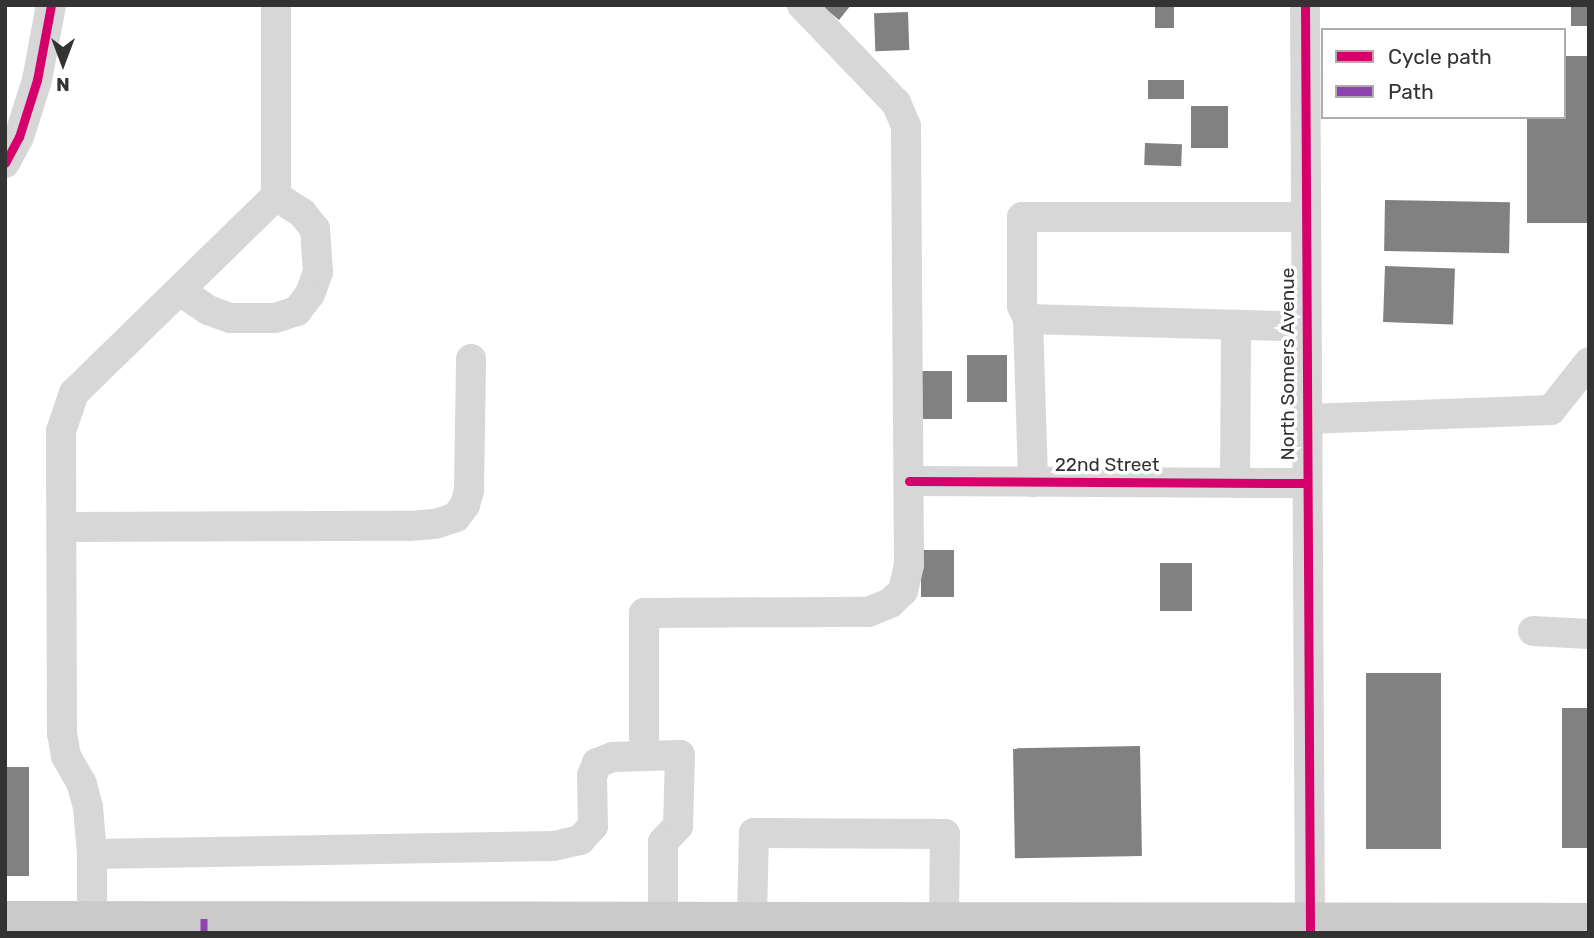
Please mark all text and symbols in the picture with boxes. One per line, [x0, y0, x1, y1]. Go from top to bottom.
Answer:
north arrow [28, 28, 98, 98]
legend [1321, 28, 1566, 119]
text: Cycle path [1388, 44, 1492, 69]
text: N [56, 73, 70, 96]
text: Path [1388, 79, 1434, 104]
street label: North Somers Avenue [1277, 267, 1299, 461]
street label: 22nd Street [1055, 454, 1159, 476]

